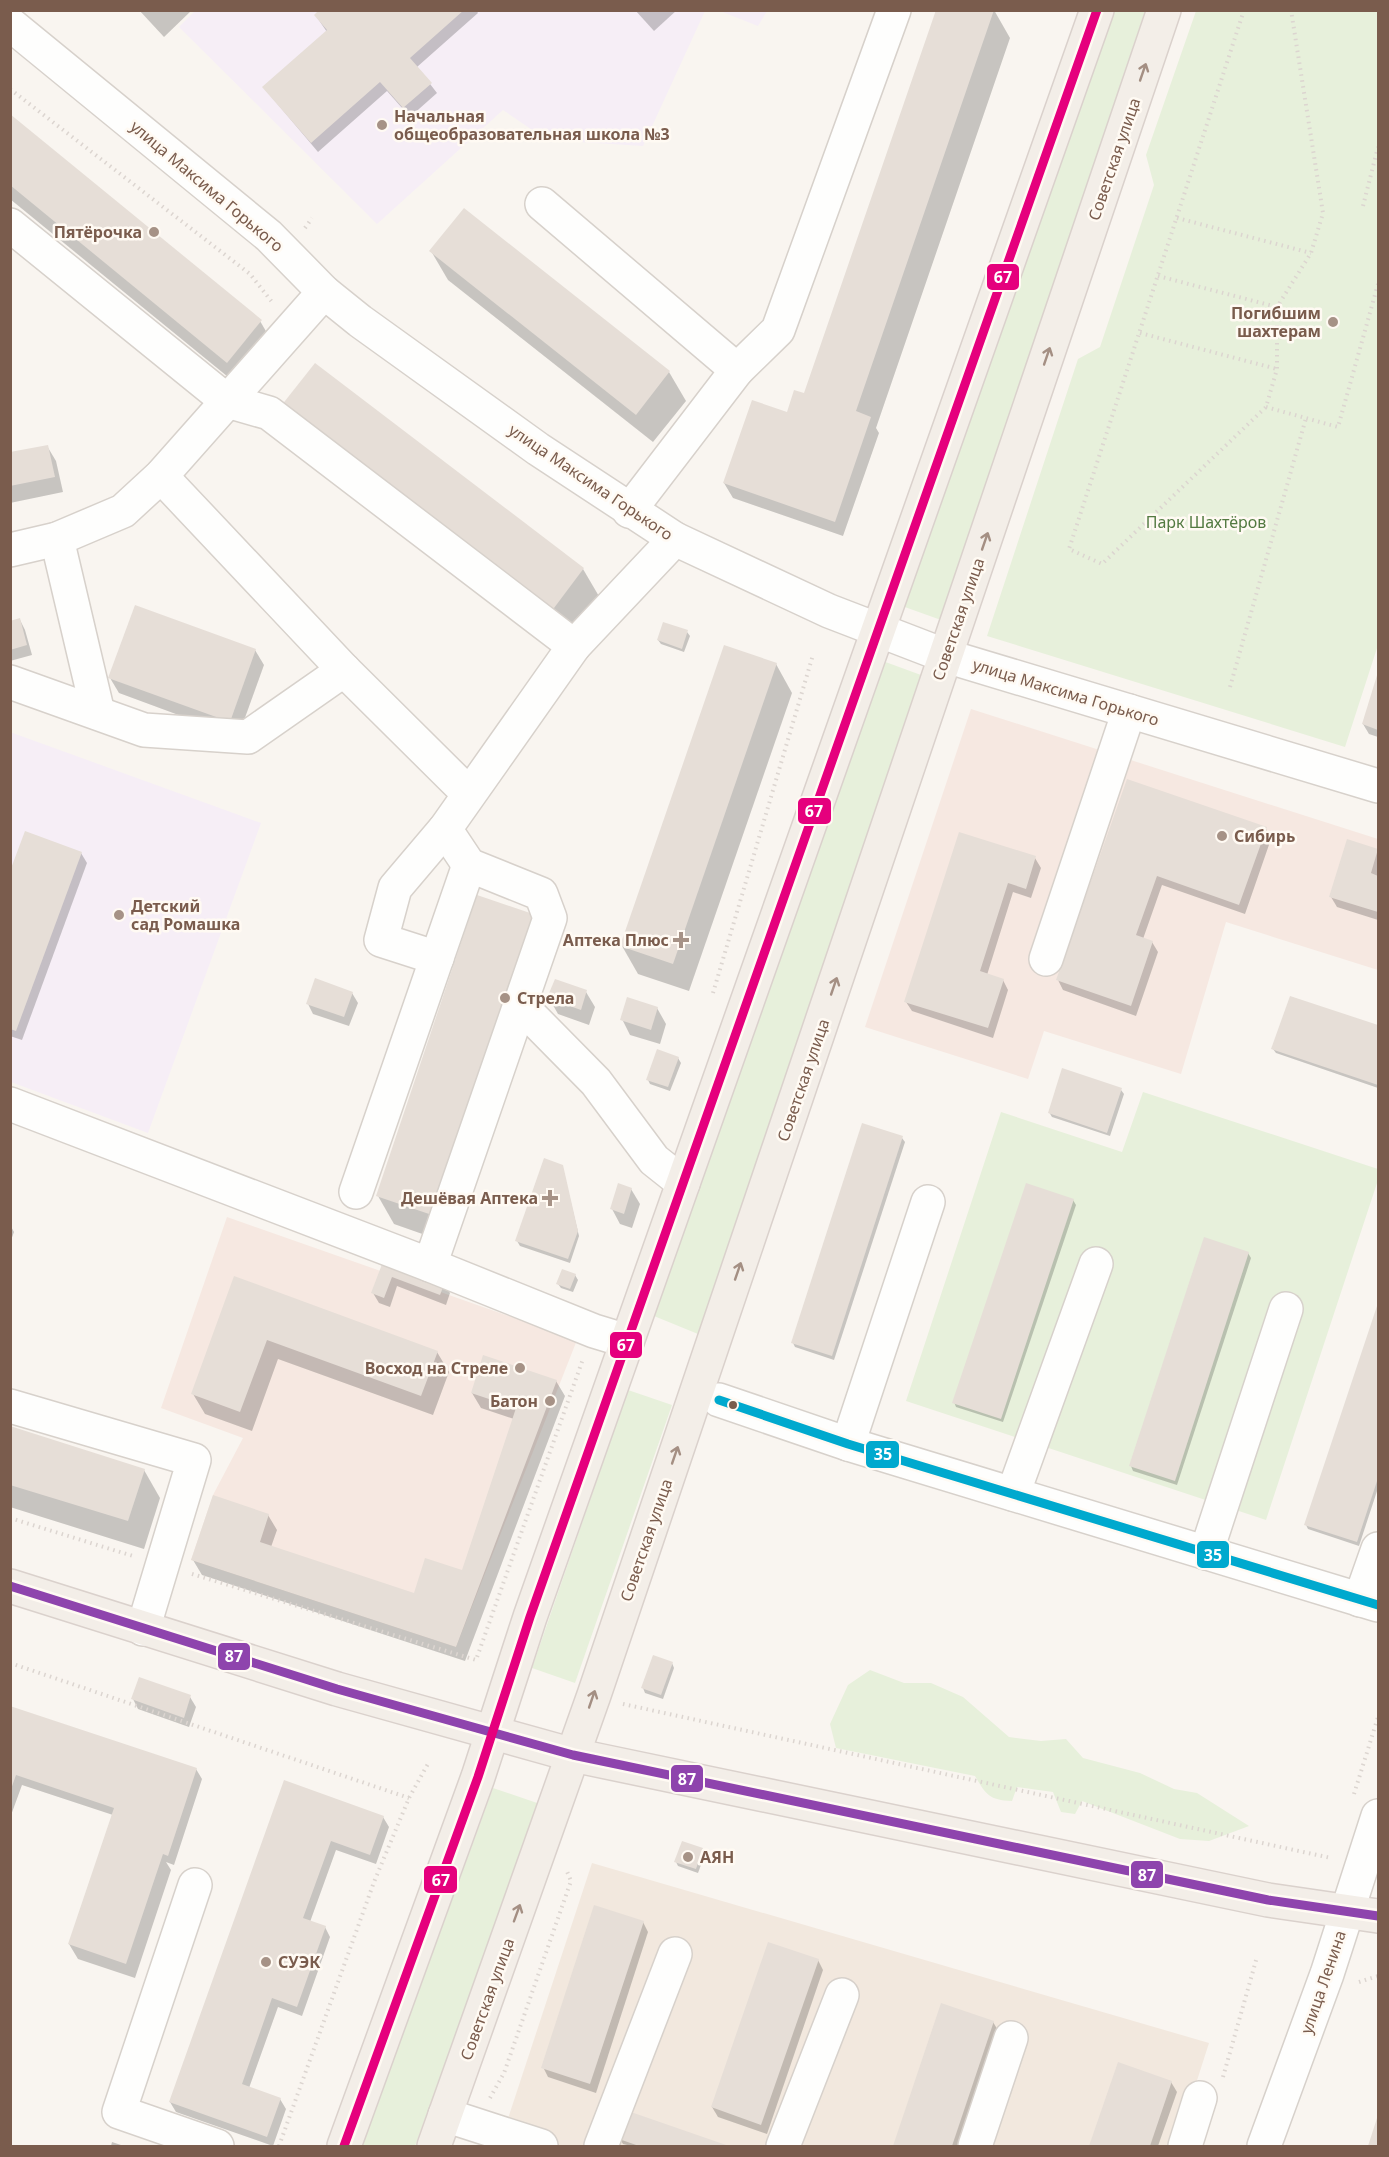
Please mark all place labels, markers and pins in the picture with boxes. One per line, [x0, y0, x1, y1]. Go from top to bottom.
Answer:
place label: Начальная общеобразовательная школа №3 [394, 105, 670, 145]
marker: Начальная общеобразовательная школа №3 [375, 118, 389, 132]
place label: Пятёрочка [54, 221, 142, 243]
marker: Пятёрочка [147, 225, 161, 239]
place label: Погибшим шахтерам [1231, 302, 1321, 342]
marker: Погибшим шахтерам [1326, 315, 1340, 329]
place label: Сибирь [1234, 825, 1296, 847]
marker: Сибирь [1215, 829, 1229, 843]
place label: Детский сад Ромашка [131, 895, 240, 935]
marker: Детский сад Ромашка [112, 908, 126, 922]
place label: Аптека Плюс [563, 929, 669, 951]
marker: Аптека Плюс [674, 933, 688, 947]
place label: Стрела [517, 987, 574, 1009]
marker: Стрела [498, 991, 512, 1005]
place label: Дешёвая Аптека [401, 1187, 538, 1209]
marker: Дешёвая Аптека [543, 1191, 557, 1205]
place label: Восход на Стреле [365, 1357, 508, 1379]
marker: Восход на Стреле [513, 1361, 527, 1375]
place label: Батон [490, 1390, 538, 1412]
marker: Батон [543, 1394, 557, 1408]
unlabelled marker [727, 1399, 739, 1411]
place label: АЯН [700, 1846, 734, 1868]
marker: АЯН [681, 1850, 695, 1864]
place label: СУЭК [278, 1951, 321, 1973]
marker: СУЭК [259, 1955, 273, 1969]

